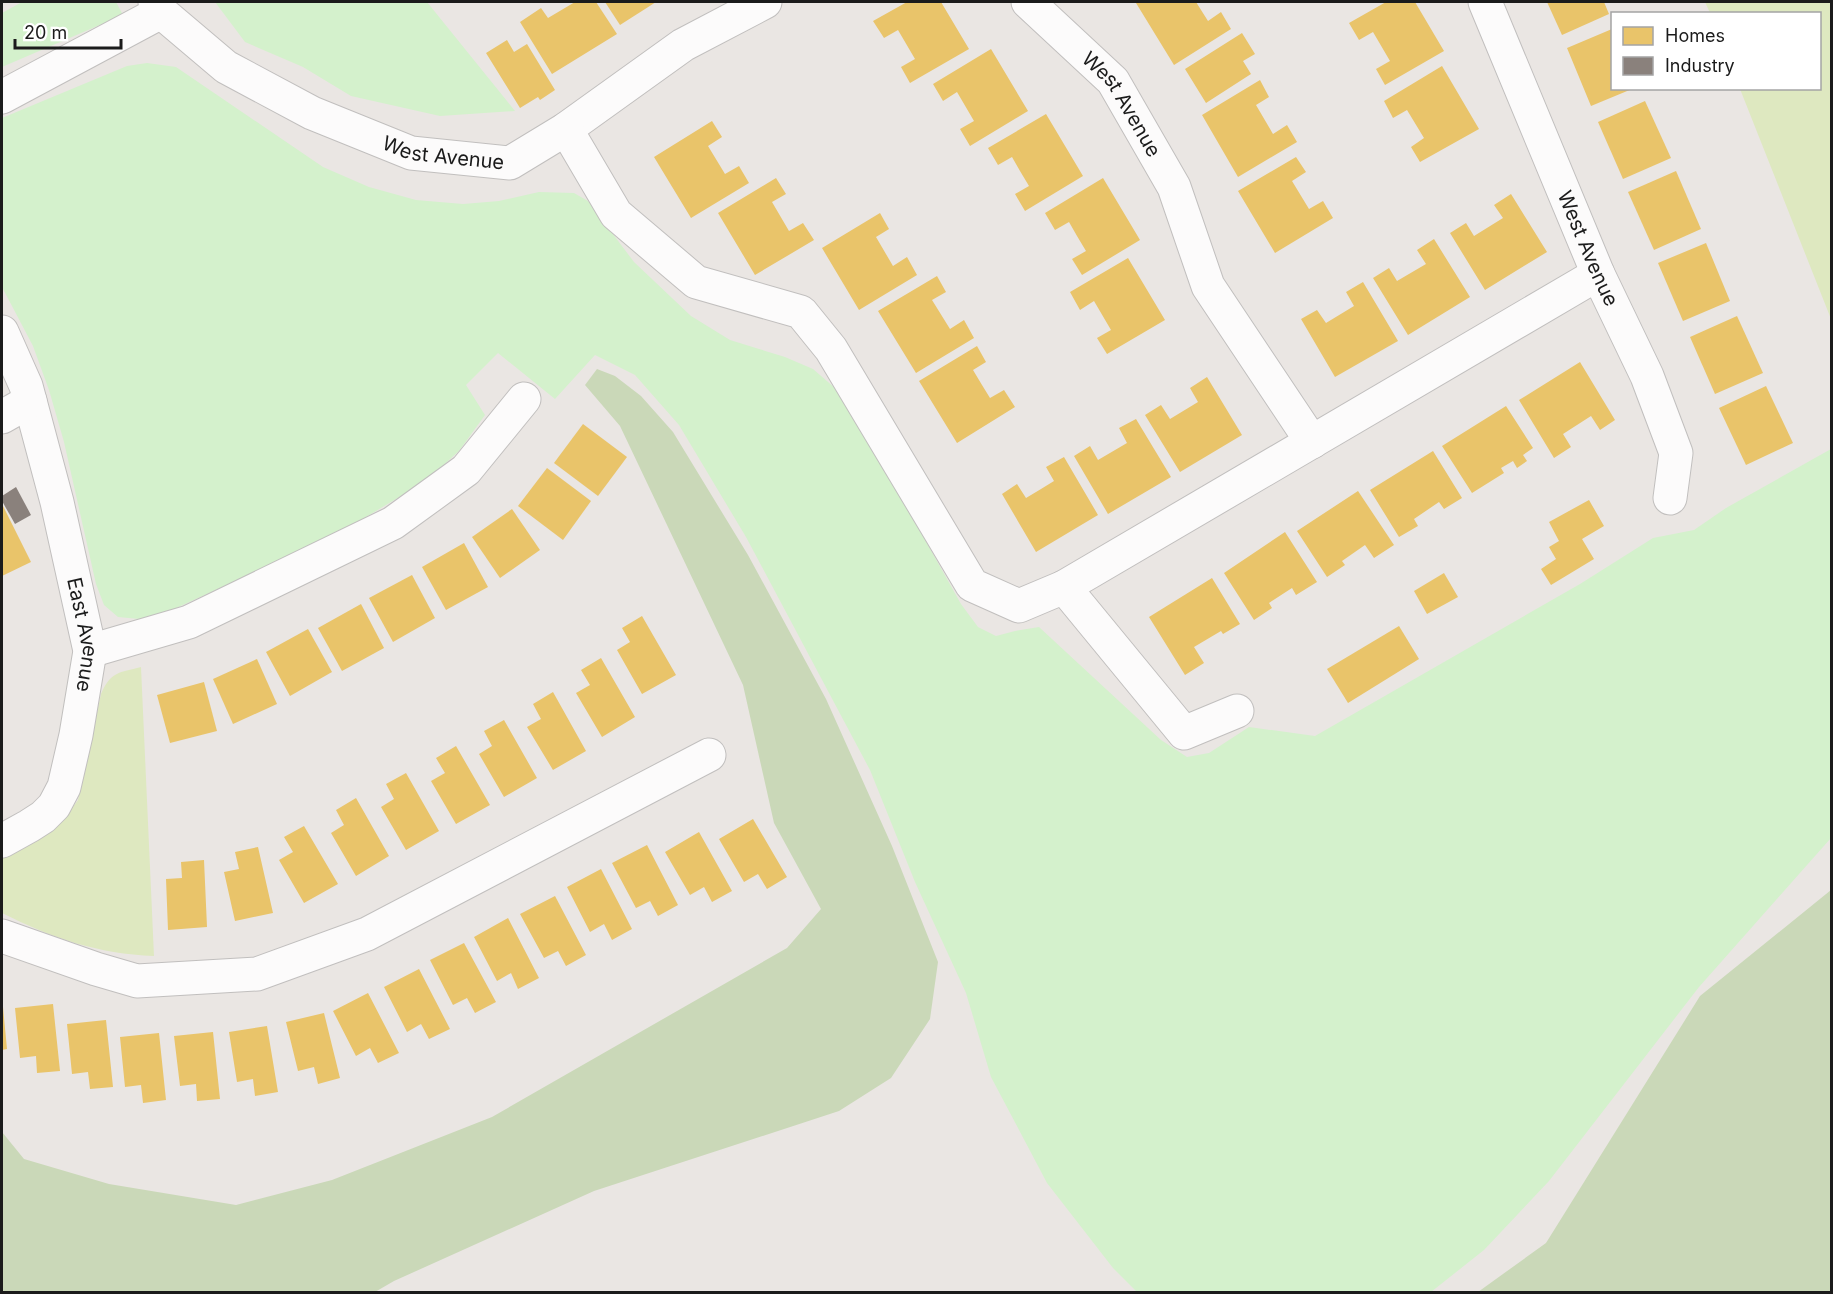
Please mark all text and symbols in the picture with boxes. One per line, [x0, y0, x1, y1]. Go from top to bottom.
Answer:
scale bar [15, 12, 122, 50]
legend [1611, 12, 1821, 90]
text: 20 m [24, 22, 67, 43]
text: Homes [1665, 25, 1725, 46]
street label: West Avenue [1077, 47, 1166, 161]
text: Industry [1665, 55, 1735, 76]
street label: West Avenue [379, 131, 505, 174]
street label: West Avenue [1553, 187, 1624, 310]
street label: East Avenue [62, 575, 103, 694]

